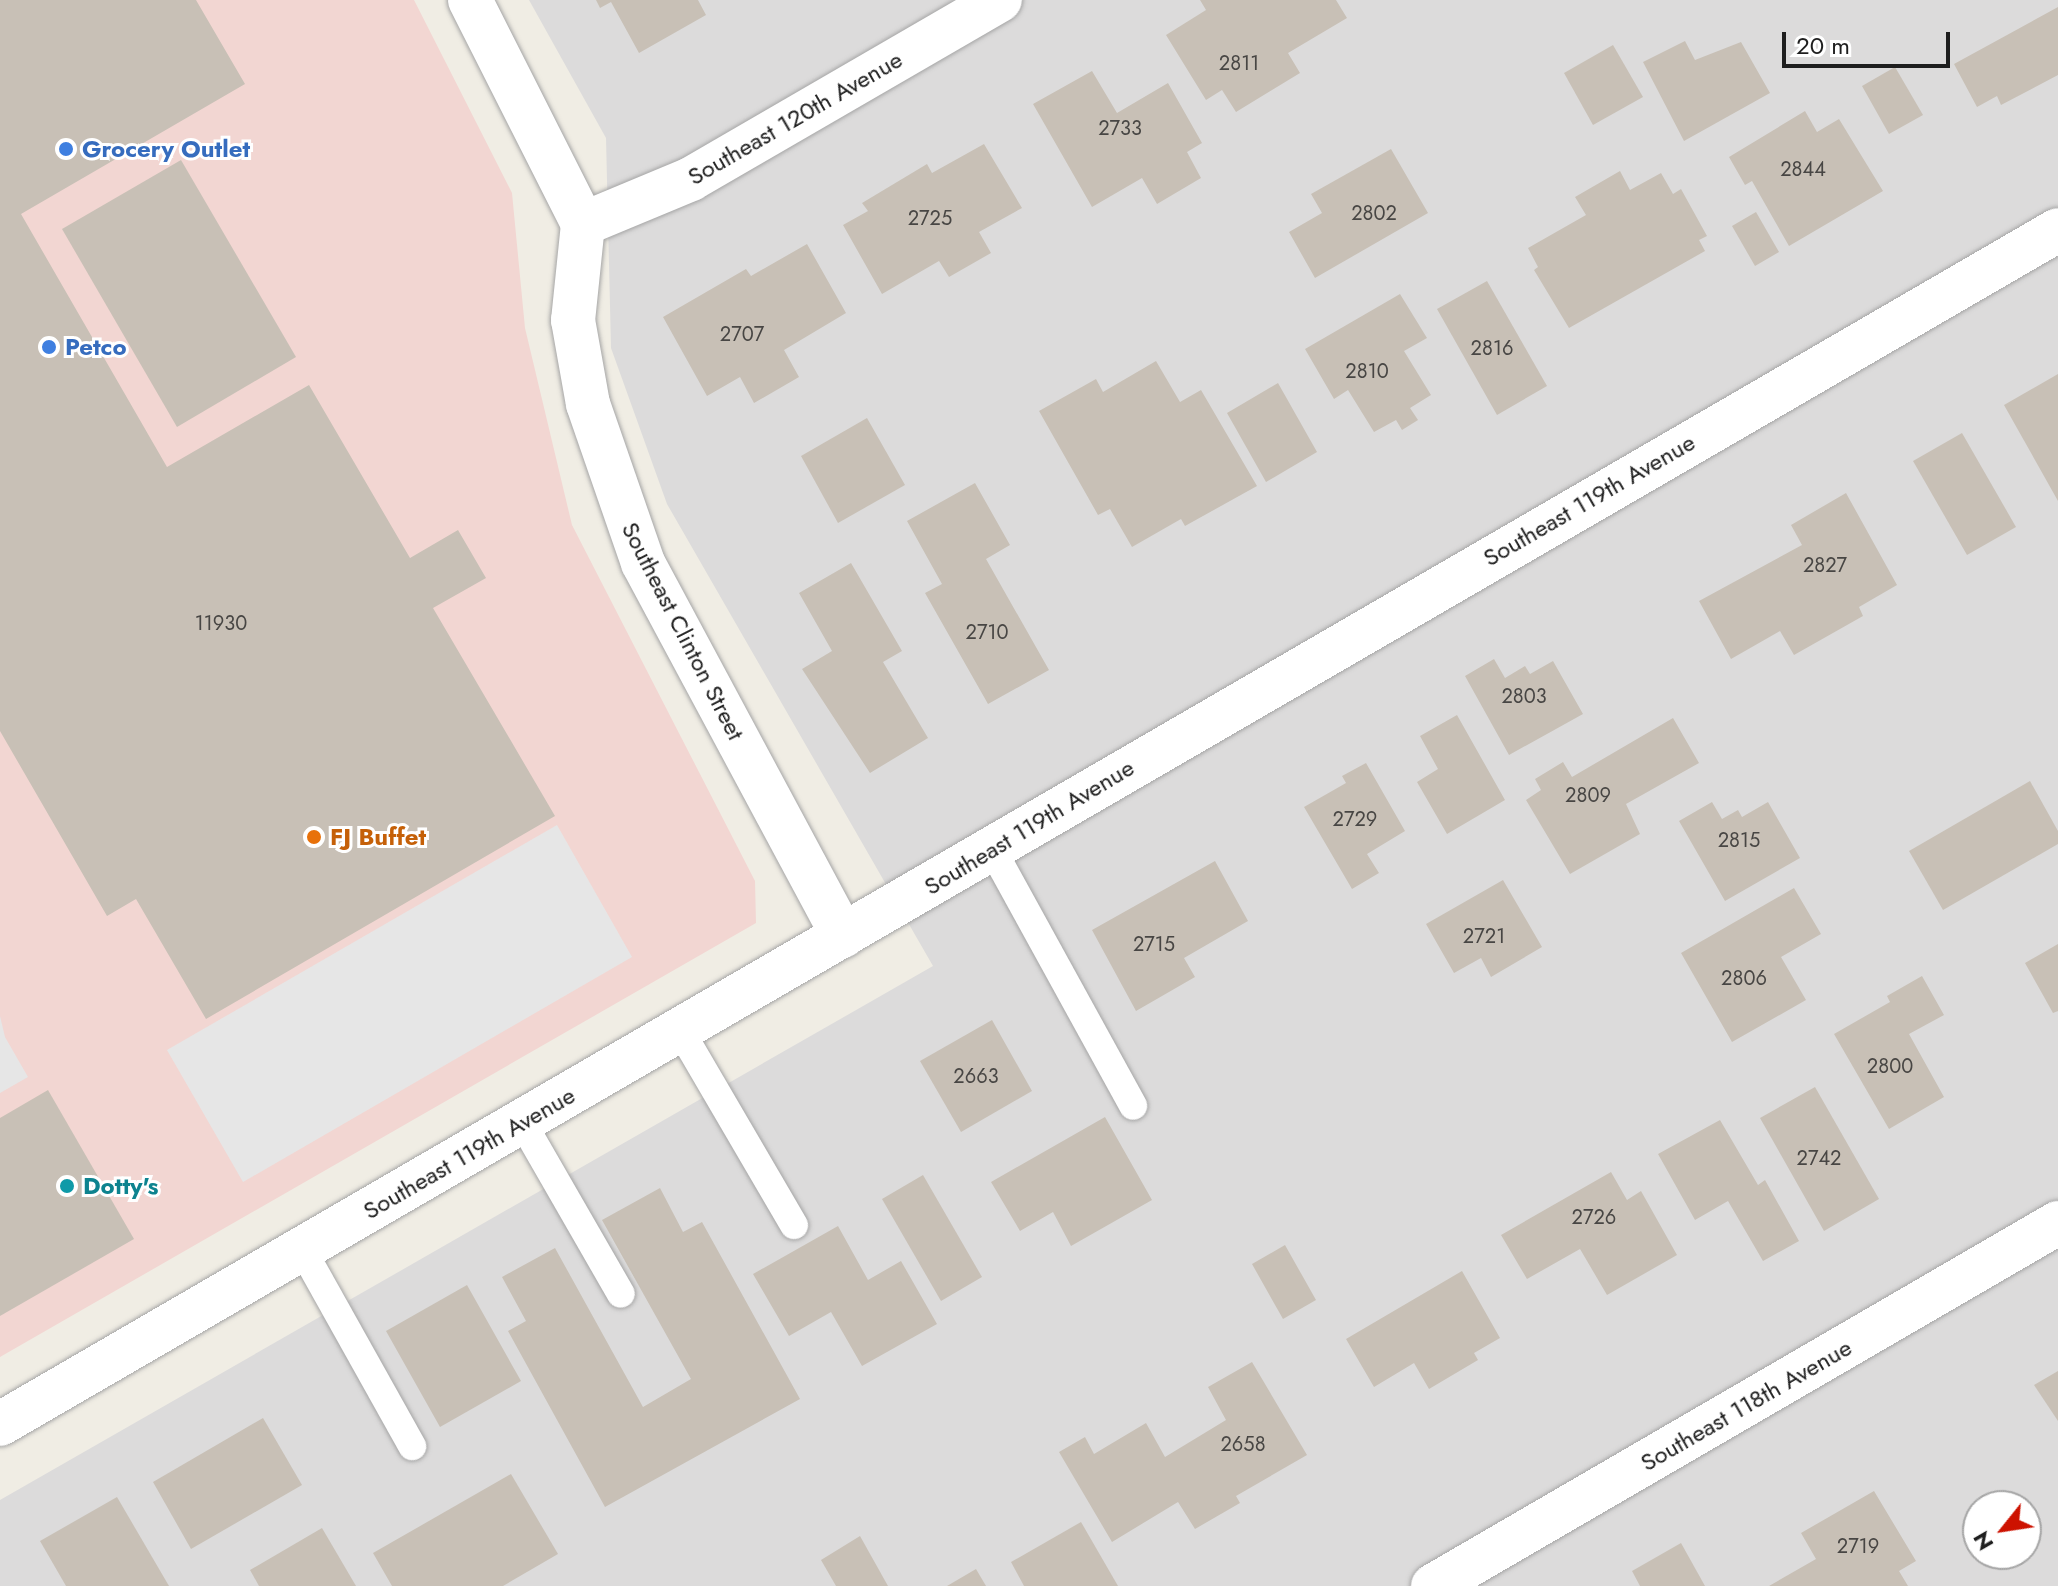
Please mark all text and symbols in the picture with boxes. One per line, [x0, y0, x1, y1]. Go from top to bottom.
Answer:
scale bar [1786, 16, 1954, 66]
text: 20 m [1796, 28, 1850, 63]
street label: Southeast 120th Avenue [683, 45, 907, 191]
house number: 2811 [1219, 51, 1259, 75]
house number: 2733 [1098, 116, 1142, 140]
place label: Grocery Outlet [82, 135, 250, 163]
marker: Grocery Outlet [57, 140, 75, 158]
house number: 2844 [1780, 157, 1826, 181]
house number: 2802 [1351, 201, 1397, 225]
house number: 2725 [908, 206, 952, 230]
house number: 2707 [720, 322, 764, 346]
place label: Petco [65, 333, 127, 361]
house number: 2816 [1471, 336, 1513, 360]
marker: Petco [40, 338, 58, 356]
house number: 2810 [1345, 359, 1389, 383]
street label: Southeast 119th Avenue [1478, 428, 1700, 572]
street label: Southeast Clinton Street [616, 517, 750, 745]
house number: 2827 [1803, 553, 1847, 577]
house number: 11930 [195, 611, 247, 635]
house number: 2710 [966, 620, 1008, 644]
house number: 2803 [1501, 684, 1547, 708]
street label: Southeast 119th Avenue [919, 753, 1139, 901]
house number: 2809 [1565, 783, 1611, 807]
house number: 2729 [1333, 807, 1377, 831]
place label: FJ Buffet [330, 823, 426, 851]
marker: FJ Buffet [305, 828, 323, 846]
house number: 2815 [1718, 828, 1760, 852]
house number: 2721 [1463, 924, 1505, 948]
house number: 2715 [1133, 932, 1175, 956]
house number: 2806 [1721, 966, 1767, 990]
house number: 2800 [1867, 1054, 1913, 1078]
house number: 2663 [953, 1064, 999, 1088]
street label: Southeast 119th Avenue [358, 1081, 580, 1225]
house number: 2742 [1797, 1146, 1841, 1170]
place label: Dotty's [83, 1172, 158, 1200]
marker: Dotty's [58, 1177, 76, 1195]
house number: 2726 [1572, 1205, 1616, 1229]
street label: Southeast 118th Avenue [1635, 1333, 1857, 1477]
house number: 2658 [1220, 1432, 1266, 1456]
north arrow [1962, 1490, 2042, 1570]
text: N [1965, 1525, 2001, 1557]
house number: 2719 [1837, 1534, 1879, 1558]

